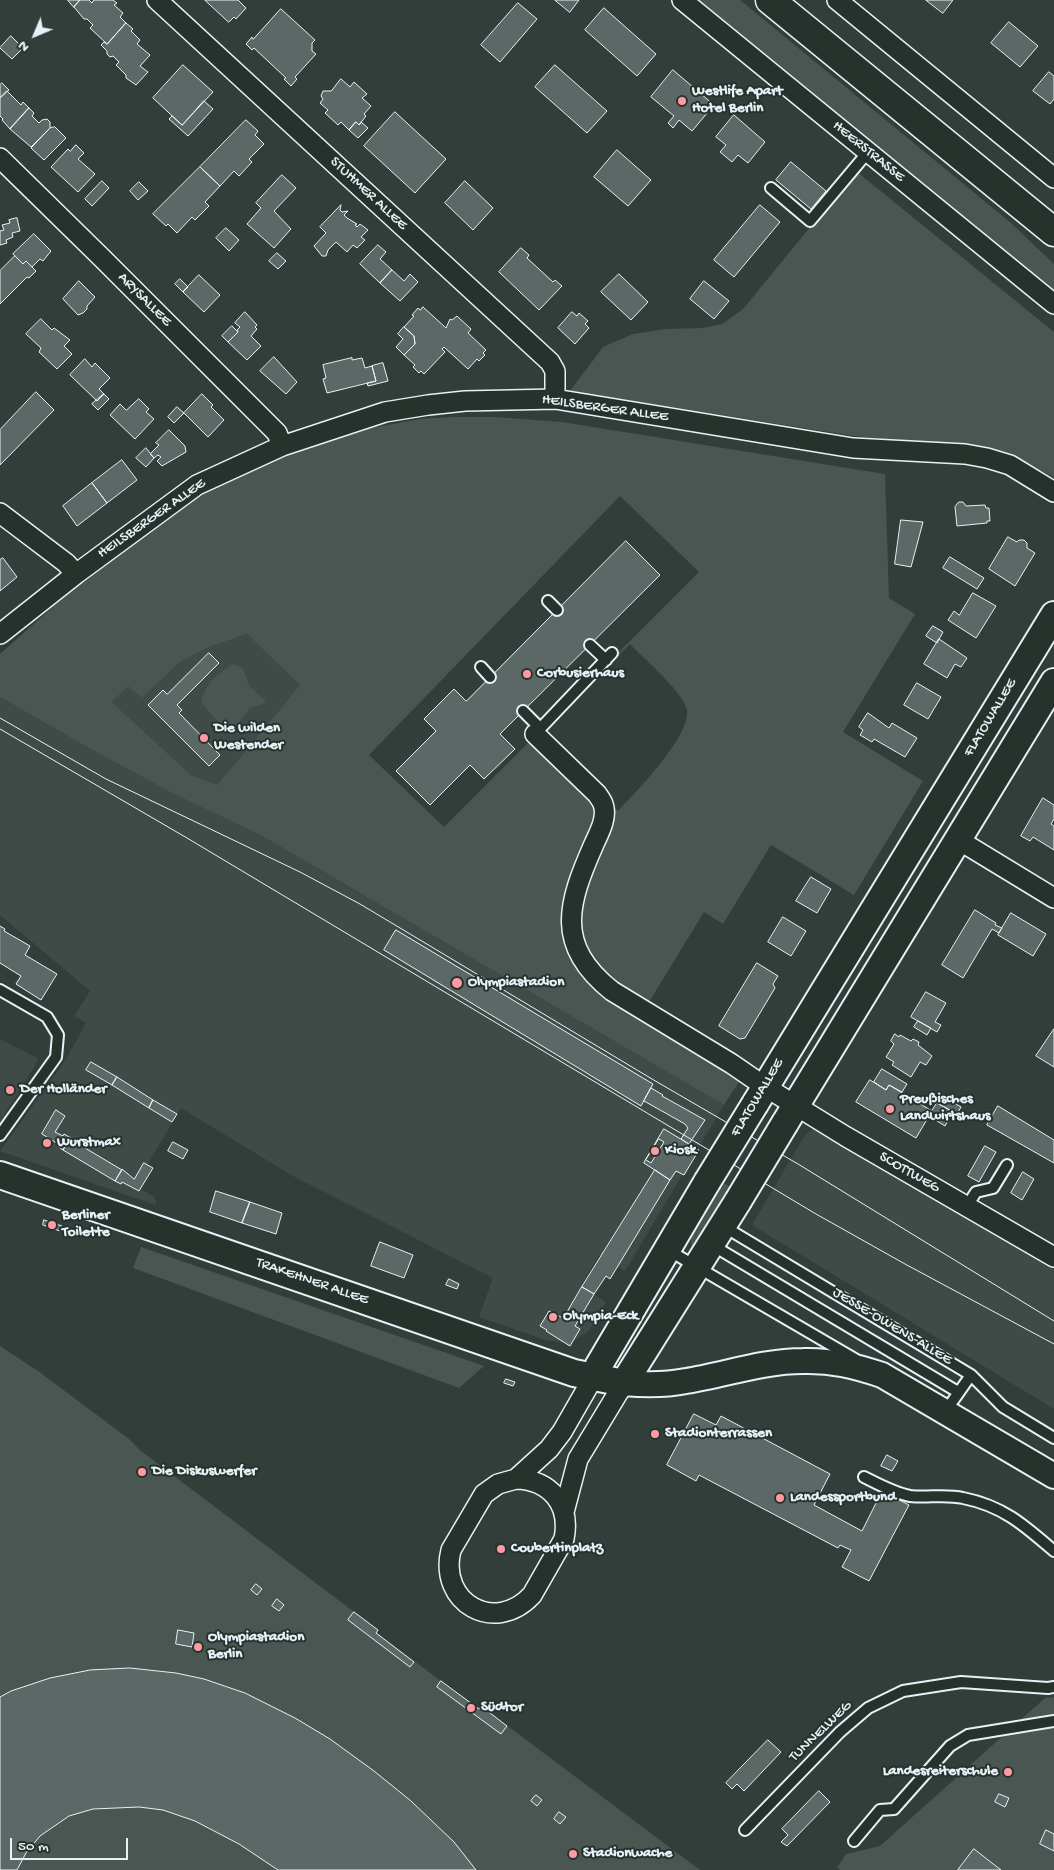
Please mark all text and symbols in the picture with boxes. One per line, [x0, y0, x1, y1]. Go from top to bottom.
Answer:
north arrow [10, 10, 60, 60]
text: N [15, 37, 33, 55]
place label: Westlife Apart Hotel Berlin [692, 83, 783, 118]
marker: Westlife Apart Hotel Berlin [676, 95, 688, 107]
street label: HEERSTRASSE [828, 117, 908, 187]
street label: STUHMER ALLEE [325, 153, 411, 235]
street label: ARYSALLEE [113, 269, 175, 331]
street label: HEILSBERGER ALLEE [541, 391, 669, 427]
street label: HEILSBERGER ALLEE [95, 475, 209, 563]
place label: Corbusierhaus [537, 665, 624, 683]
marker: Corbusierhaus [521, 668, 533, 680]
street label: FLATOWALLEE [961, 676, 1021, 760]
place label: Die wilden Westender [214, 720, 283, 755]
marker: Die wilden Westender [198, 732, 210, 744]
place label: Olympiastadion [468, 974, 564, 992]
marker: Olympiastadion [450, 976, 464, 990]
street label: FLATOWALLEE [728, 1056, 788, 1140]
place label: Der Holländer [20, 1081, 107, 1099]
marker: Der Holländer [4, 1084, 16, 1096]
place label: Preußisches Landwirtshaus [900, 1091, 991, 1126]
marker: Preußisches Landwirtshaus [884, 1103, 896, 1115]
place label: Wurstmax [57, 1134, 121, 1152]
marker: Wurstmax [41, 1137, 53, 1149]
place label: Kiosk [665, 1142, 697, 1160]
marker: Kiosk [649, 1145, 661, 1157]
street label: SCOTTWEG [875, 1148, 943, 1198]
place label: Berliner Toilette [62, 1207, 110, 1242]
marker: Berliner Toilette [46, 1219, 58, 1231]
street label: TRAKEHNER ALLEE [253, 1254, 371, 1310]
street label: JESSE-OWENS-ALLEE [829, 1284, 955, 1370]
place label: Olympia-Eck [563, 1308, 638, 1326]
marker: Olympia-Eck [547, 1311, 559, 1323]
place label: Stadionterrassen [665, 1425, 772, 1443]
marker: Stadionterrassen [649, 1428, 661, 1440]
place label: Die Diskuswerfer [152, 1463, 256, 1481]
marker: Die Diskuswerfer [136, 1466, 148, 1478]
place label: Landessportbund [790, 1489, 896, 1507]
marker: Landessportbund [774, 1492, 786, 1504]
place label: Coubertinplatz [511, 1540, 603, 1558]
marker: Coubertinplatz [495, 1543, 507, 1555]
place label: Olympiastadion Berlin [208, 1629, 304, 1664]
marker: Olympiastadion Berlin [192, 1641, 204, 1653]
street label: TUNNELWEG [786, 1698, 856, 1766]
place label: Südtor [481, 1699, 523, 1717]
marker: Südtor [465, 1702, 477, 1714]
place label: Landesreiterschule [883, 1763, 998, 1781]
marker: Landesreiterschule [1002, 1766, 1014, 1778]
scale bar [12, 1828, 130, 1860]
text: 50 m [18, 1838, 49, 1856]
place label: Stadionwache [583, 1845, 672, 1863]
marker: Stadionwache [567, 1848, 579, 1860]

